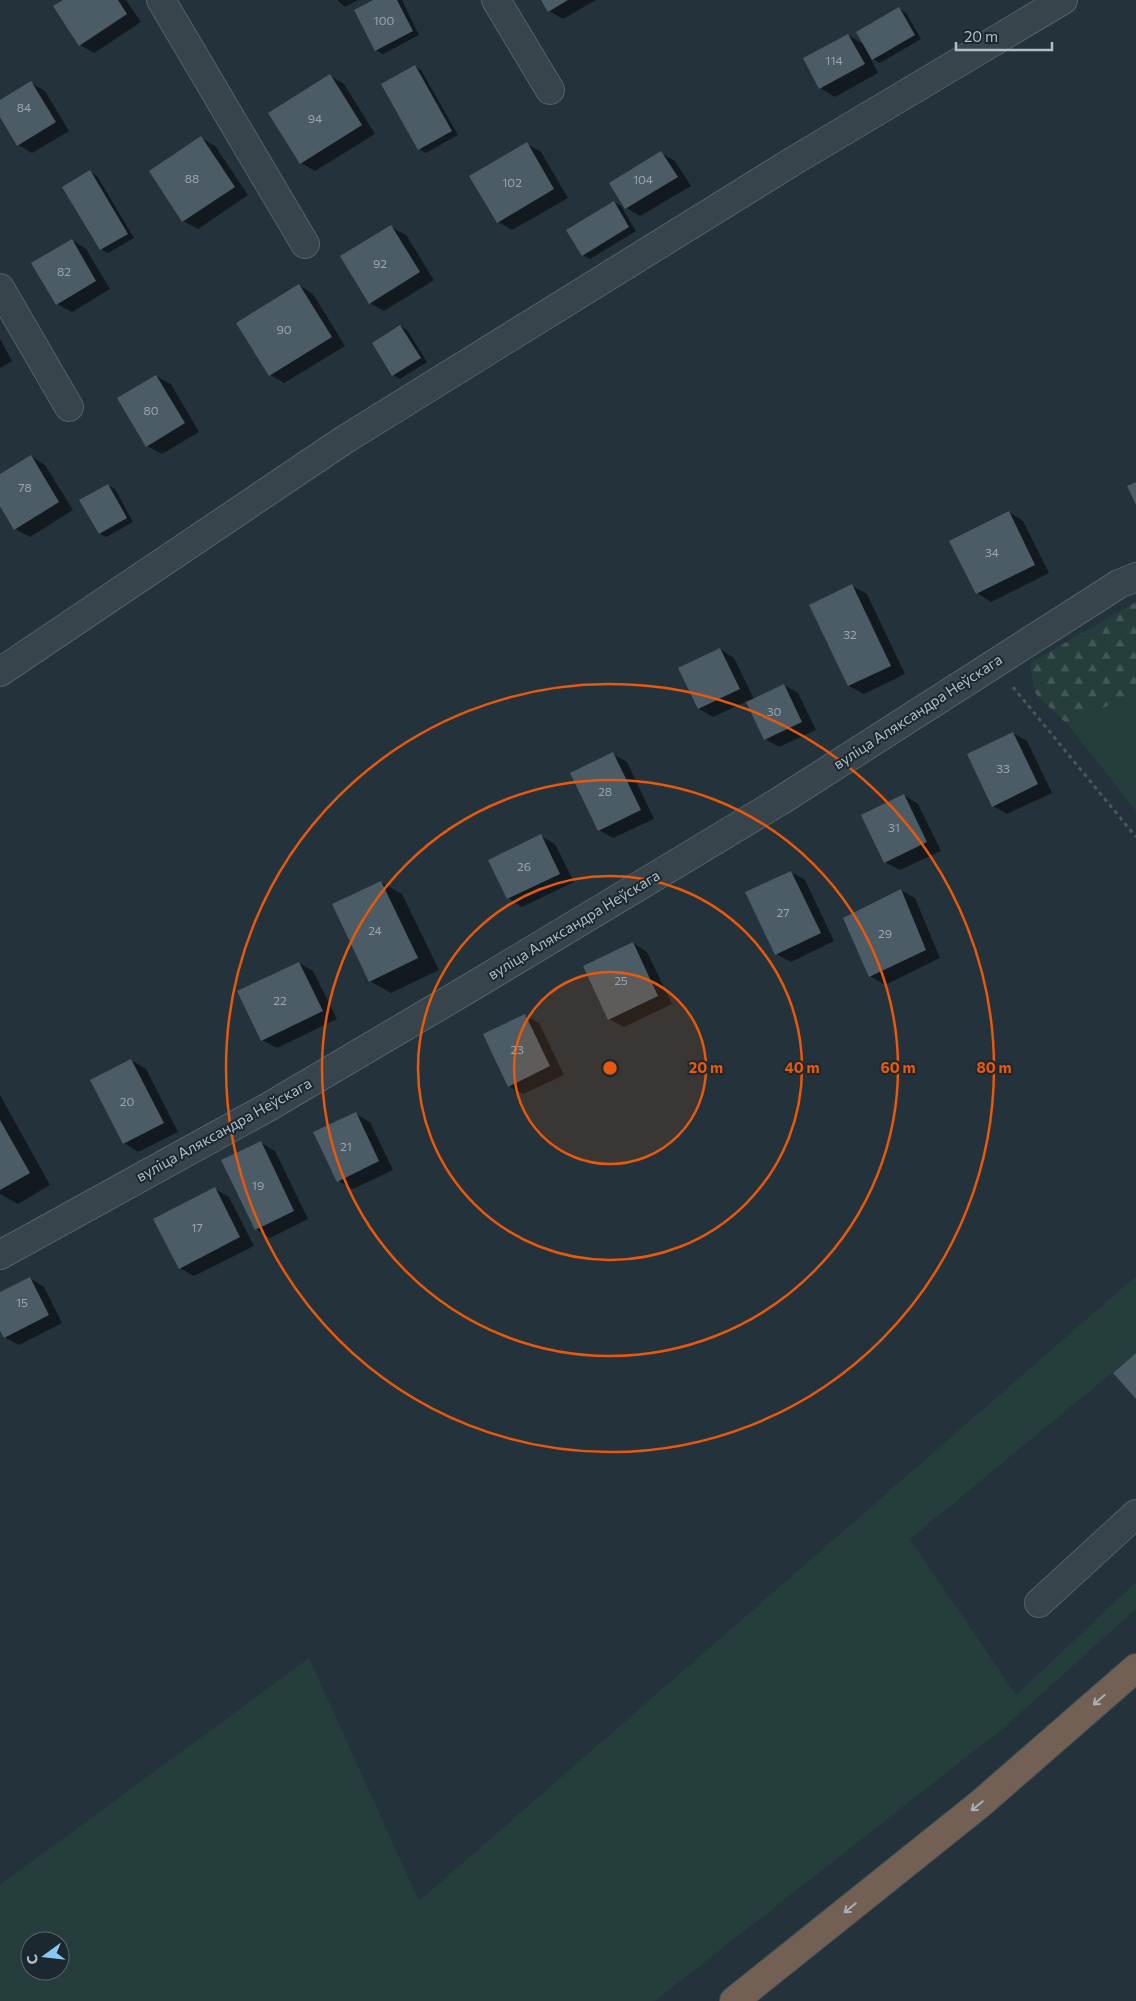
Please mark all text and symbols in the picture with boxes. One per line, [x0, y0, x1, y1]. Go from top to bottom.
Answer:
house number: 100 [374, 13, 395, 27]
scale bar [956, 20, 1052, 52]
text: 20 m [964, 27, 998, 45]
house number: 114 [825, 53, 843, 67]
house number: 84 [17, 100, 31, 114]
house number: 94 [308, 111, 322, 125]
house number: 88 [185, 171, 199, 185]
house number: 104 [633, 172, 653, 186]
house number: 102 [502, 175, 522, 189]
house number: 92 [373, 256, 387, 270]
house number: 82 [57, 264, 71, 278]
house number: 90 [276, 322, 292, 336]
house number: 80 [143, 403, 159, 417]
house number: 78 [18, 480, 32, 494]
house number: 34 [985, 545, 999, 559]
house number: 32 [843, 627, 857, 641]
street label: вуліца Аляксандра Неўскага [830, 650, 1005, 773]
house number: 30 [767, 704, 782, 718]
house number: 33 [996, 761, 1010, 775]
house number: 28 [598, 784, 612, 798]
house number: 31 [888, 820, 900, 834]
house number: 26 [517, 859, 531, 873]
street label: вуліца Аляксандра Неўскага [484, 866, 663, 983]
house number: 27 [777, 905, 789, 919]
house number: 24 [368, 923, 382, 937]
house number: 29 [878, 926, 892, 940]
house number: 25 [614, 973, 628, 987]
house number: 22 [273, 993, 287, 1007]
house number: 23 [510, 1042, 524, 1056]
text: 20 m [689, 1058, 723, 1076]
text: 40 m [784, 1058, 820, 1076]
text: 60 m [880, 1058, 916, 1076]
text: 80 m [976, 1058, 1012, 1076]
centre of rings [601, 1059, 619, 1077]
street label: вуліца Аляксандра Неўскага [133, 1073, 314, 1185]
house number: 20 [120, 1094, 134, 1108]
house number: 21 [340, 1139, 352, 1153]
house number: 19 [252, 1178, 264, 1192]
house number: 17 [191, 1220, 203, 1234]
house number: 15 [16, 1295, 28, 1309]
one-way arrow [1093, 1694, 1106, 1705]
one-way arrow [971, 1801, 984, 1812]
one-way arrow [844, 1902, 857, 1913]
north arrow [20, 1931, 70, 1981]
text: С [23, 1953, 41, 1966]

